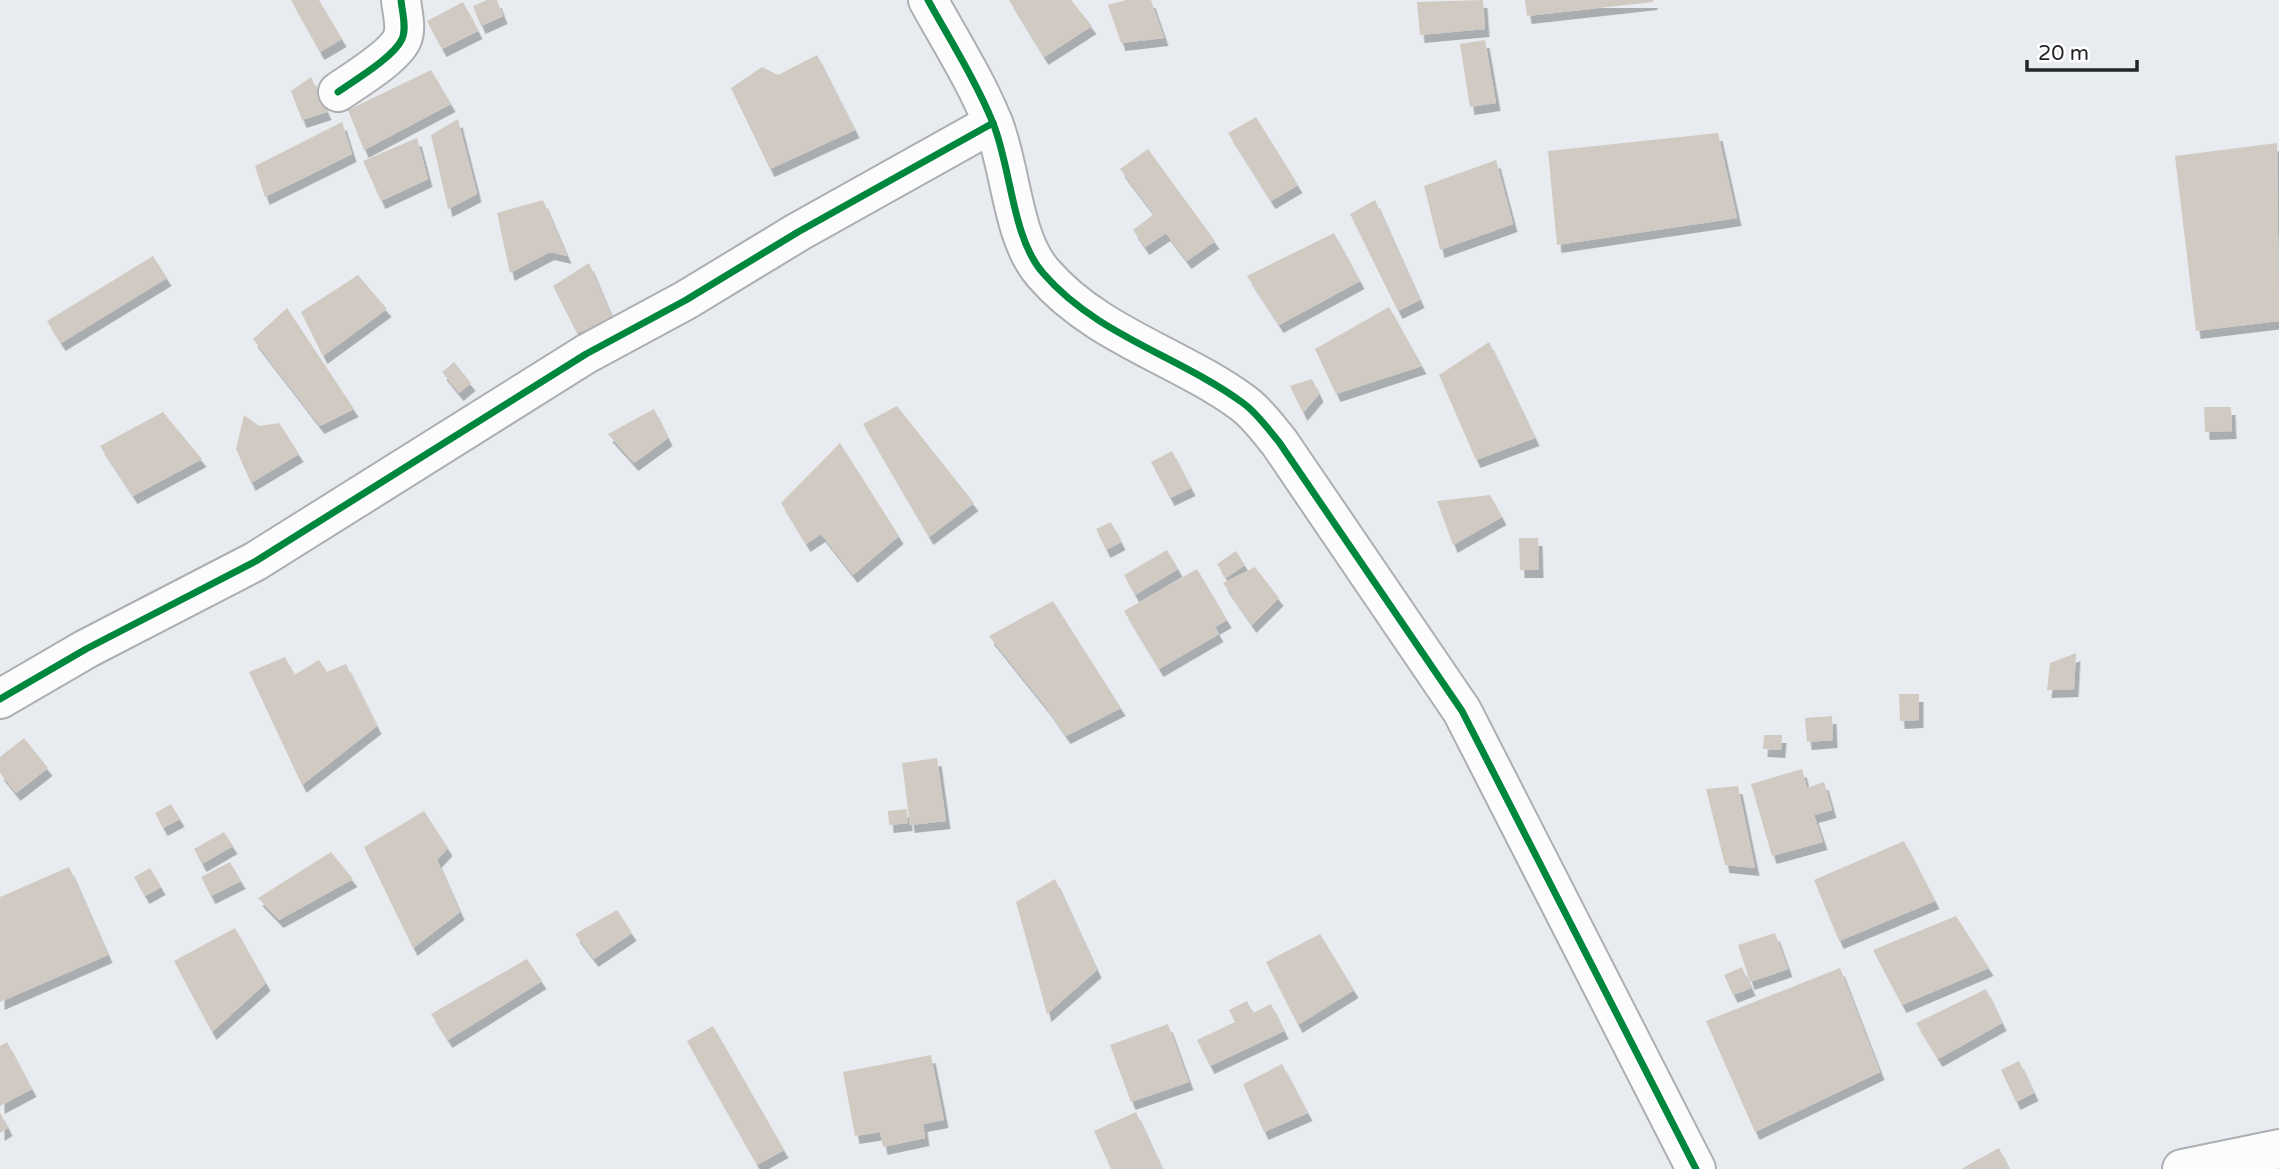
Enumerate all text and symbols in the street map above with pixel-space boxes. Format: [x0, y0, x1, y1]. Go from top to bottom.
scale bar [2027, 28, 2137, 72]
text: 20 m [2038, 41, 2089, 66]

